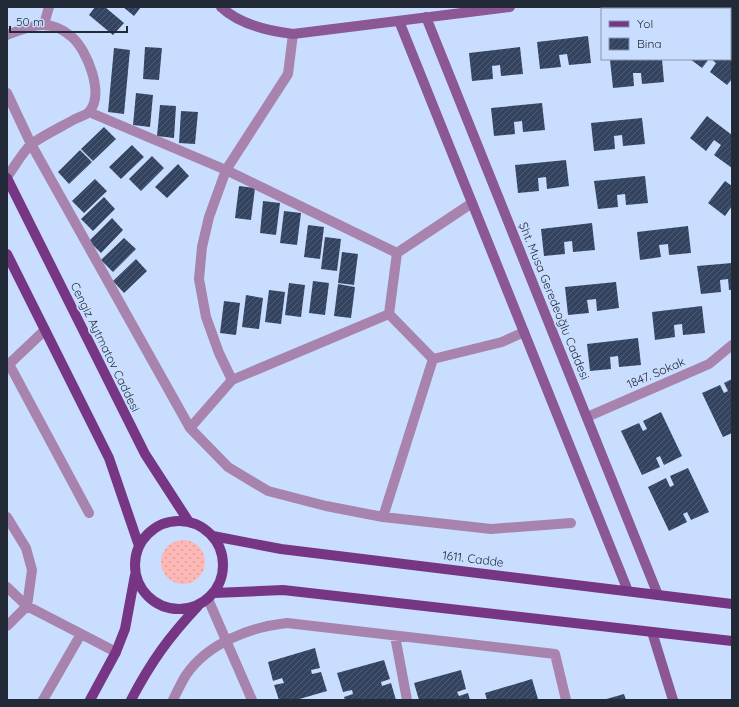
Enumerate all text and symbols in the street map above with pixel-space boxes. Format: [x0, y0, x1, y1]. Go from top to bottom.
scale bar [10, 8, 127, 34]
legend [601, 8, 731, 60]
text: 50 m [16, 14, 44, 29]
text: Yol [637, 16, 653, 31]
text: Bina [637, 36, 662, 51]
street label: Şht. Musa Geredeoğlu Caddesi [516, 220, 593, 382]
street label: Cengiz Aytmatov Caddesi [67, 279, 143, 414]
street label: 1847. Sokak [624, 354, 687, 392]
street label: 1611. Cadde [442, 547, 505, 570]

